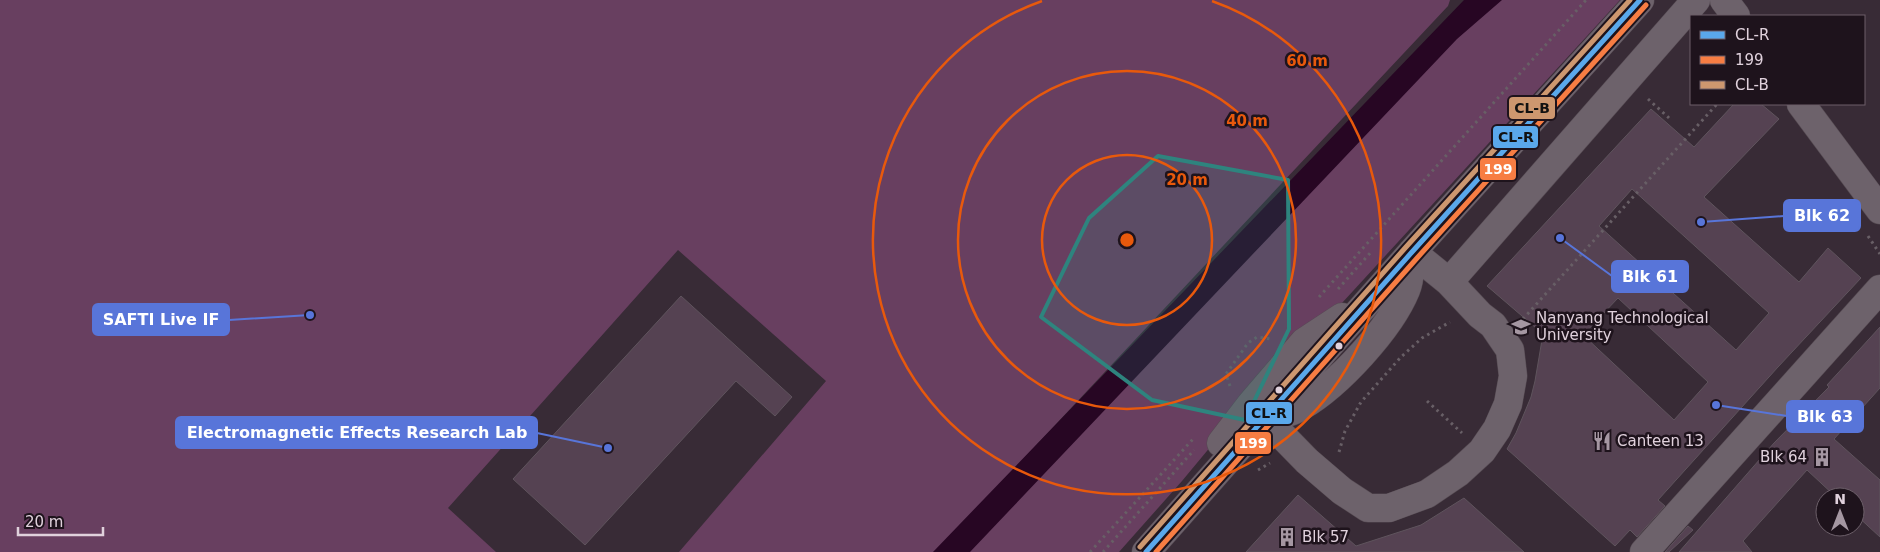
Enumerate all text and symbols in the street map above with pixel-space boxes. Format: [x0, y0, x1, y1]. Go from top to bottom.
legend [1690, 15, 1865, 105]
text: CL-R [1735, 26, 1769, 44]
text: 199 [1735, 51, 1764, 69]
text: 60 m [1286, 52, 1328, 70]
text: CL-B [1735, 76, 1769, 94]
line badge: CL-B [1508, 96, 1556, 120]
text: CL-B [1514, 100, 1550, 116]
text: 40 m [1226, 112, 1268, 130]
line badge: CL-R [1492, 125, 1539, 149]
text: CL-R [1498, 129, 1534, 145]
line badge: 199 [1479, 157, 1517, 181]
text: 199 [1483, 161, 1513, 177]
text: 20 m [1166, 171, 1208, 189]
callout: Blk 62 [1784, 200, 1860, 231]
text: Blk 62 [1794, 206, 1850, 225]
centre of rings [1118, 231, 1136, 249]
callout: Blk 61 [1612, 261, 1688, 292]
text: Blk 61 [1622, 267, 1678, 286]
callout: SAFTI Live IF [93, 304, 229, 335]
place label: Nanyang Technological University [1536, 309, 1709, 344]
text: SAFTI Live IF [103, 310, 219, 329]
school or university icon: Nanyang Technological University [1510, 316, 1532, 338]
unlabelled marker [1334, 341, 1344, 351]
unlabelled marker [1274, 385, 1284, 395]
line badge: CL-R [1245, 401, 1293, 425]
callout: Blk 63 [1787, 401, 1863, 432]
text: CL-R [1251, 405, 1287, 421]
text: Blk 63 [1797, 407, 1853, 426]
callout: Electromagnetic Effects Research Lab [176, 417, 537, 448]
text: Electromagnetic Effects Research Lab [187, 423, 527, 442]
restaurant icon: Canteen 13 [1591, 430, 1613, 452]
line badge: 199 [1234, 431, 1272, 455]
place label: Canteen 13 [1617, 432, 1704, 450]
text: 199 [1238, 435, 1268, 451]
building icon: Blk 64 [1811, 446, 1833, 468]
place label: Blk 64 [1760, 448, 1807, 466]
north arrow [1815, 487, 1865, 537]
text: N [1834, 491, 1846, 507]
scale bar [18, 504, 102, 536]
text: 20 m [25, 513, 63, 531]
building icon: Blk 57 [1276, 526, 1298, 548]
place label: Blk 57 [1302, 528, 1349, 546]

